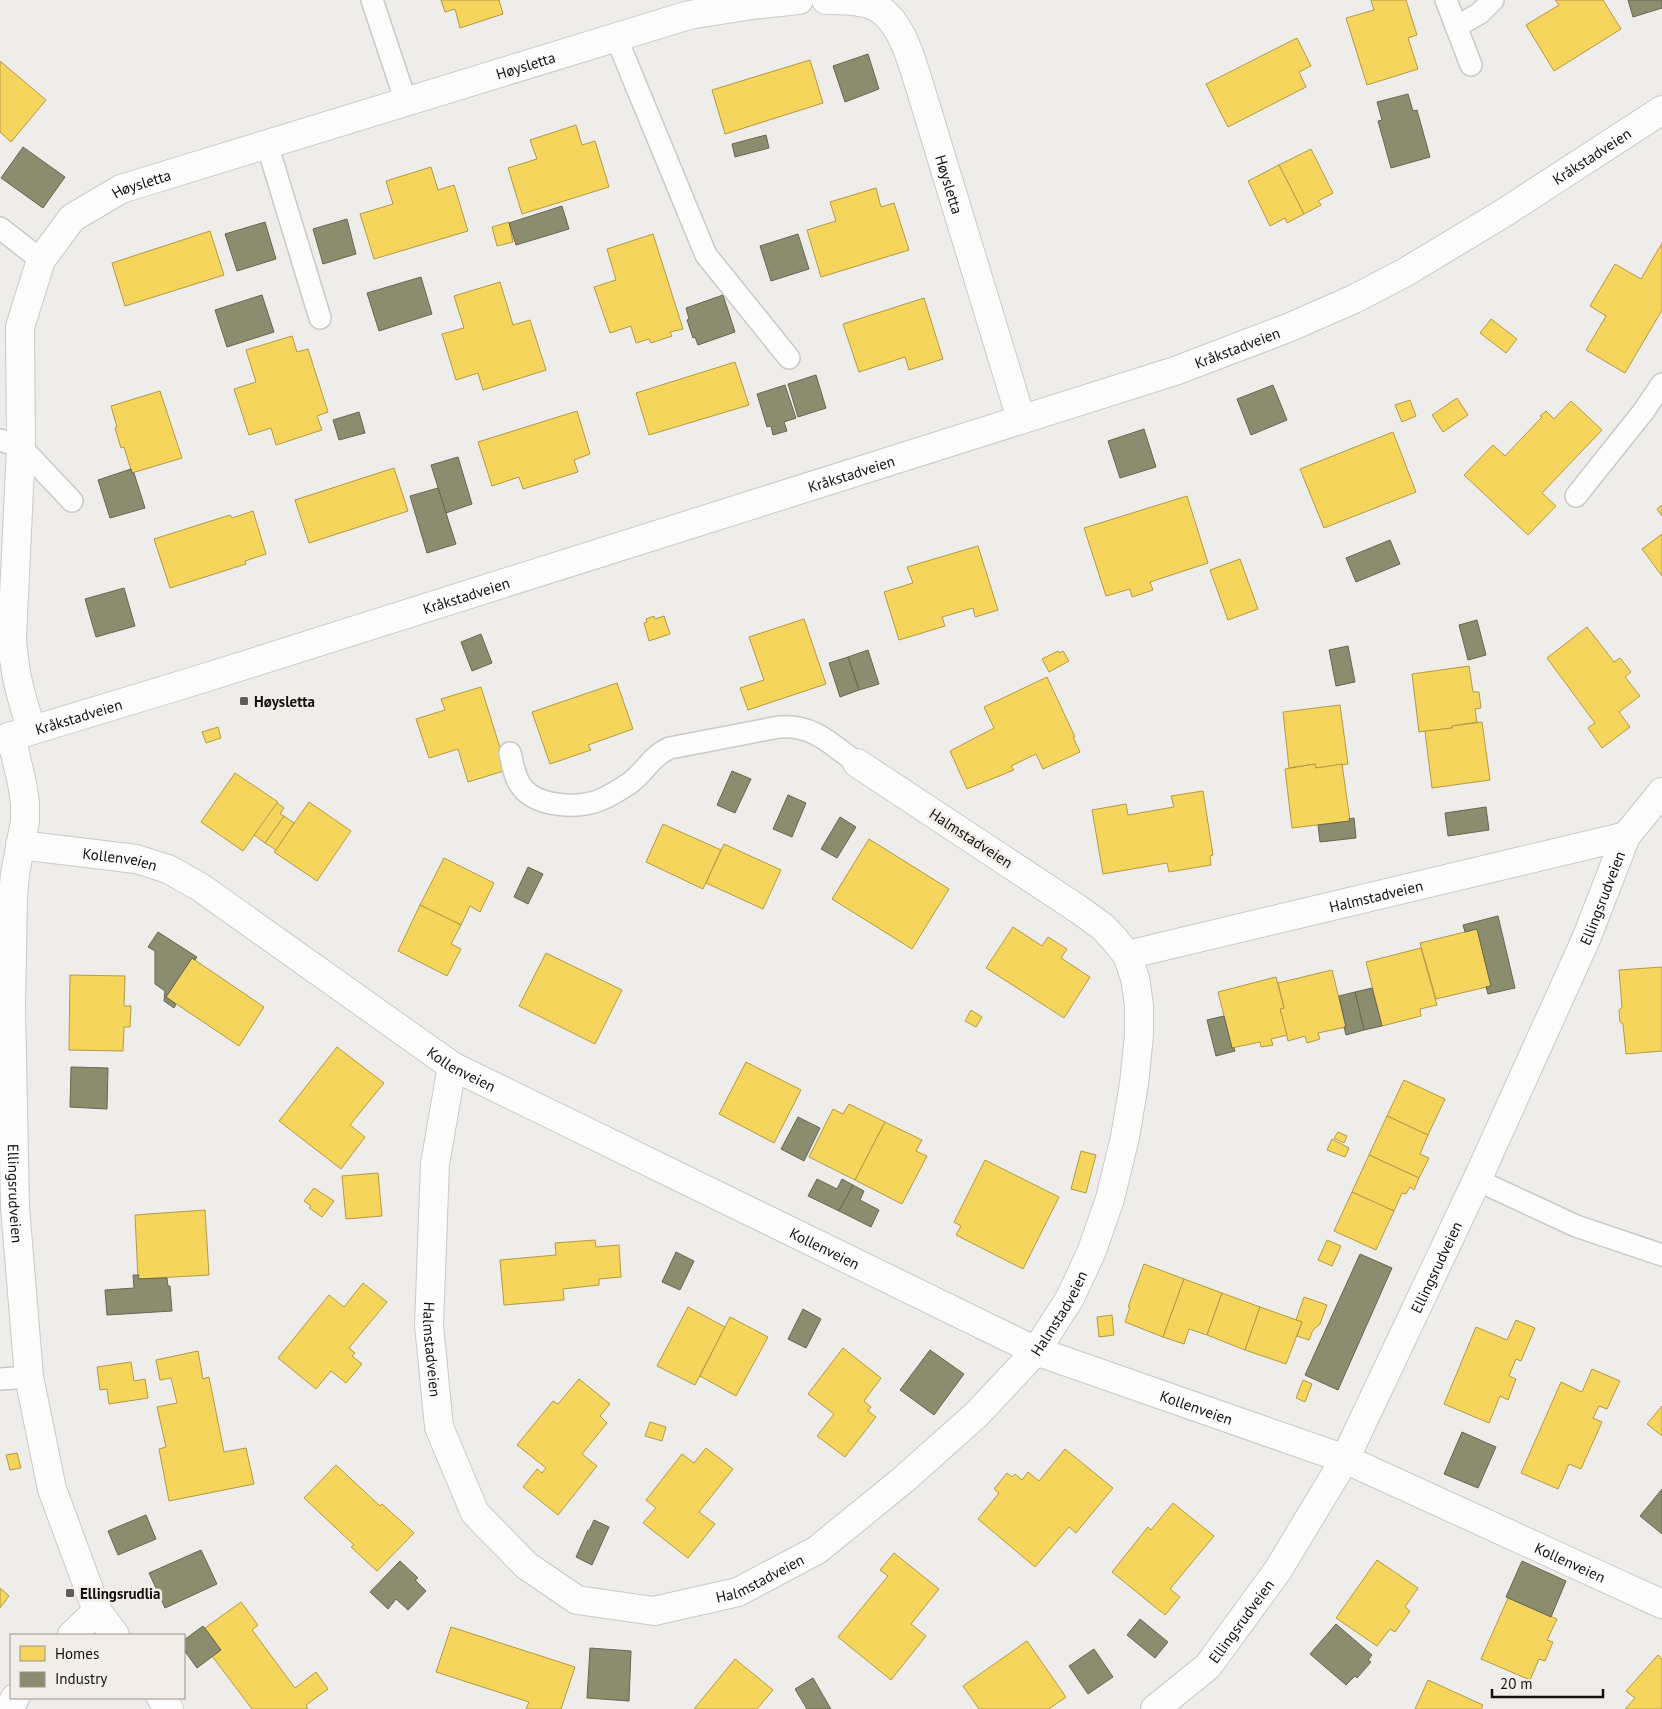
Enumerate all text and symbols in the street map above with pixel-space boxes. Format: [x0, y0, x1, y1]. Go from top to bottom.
street label: Høysletta [493, 47, 557, 83]
street label: Kråkstadveien [1549, 123, 1634, 188]
street label: Høysletta [932, 152, 967, 216]
street label: Høysletta [108, 165, 173, 202]
street label: Kråkstadveien [1192, 322, 1283, 372]
street label: Kråkstadveien [805, 451, 897, 496]
street label: Kråkstadveien [420, 573, 512, 618]
place label: Høysletta [254, 692, 315, 711]
street label: Kråkstadveien [33, 694, 124, 738]
marker: Høysletta [238, 695, 250, 707]
street label: Halmstadveien [926, 804, 1016, 872]
street label: Kollenveien [82, 843, 160, 875]
street label: Ellingsrudveien [1575, 848, 1629, 948]
street label: Halmstadveien [1327, 875, 1425, 916]
street label: Kollenveien [424, 1042, 499, 1095]
street label: Ellingsrudveien [4, 1144, 27, 1244]
street label: Ellingsrudveien [1406, 1218, 1466, 1316]
street label: Kollenveien [787, 1223, 863, 1273]
street label: Halmstadveien [1026, 1268, 1091, 1359]
street label: Halmstadveien [419, 1301, 446, 1398]
street label: Kollenveien [1158, 1386, 1235, 1429]
street label: Kollenveien [1532, 1538, 1609, 1586]
street label: Halmstadveien [714, 1549, 807, 1606]
street label: Ellingsrudveien [1204, 1575, 1278, 1667]
place label: Ellingsrudlia [80, 1584, 161, 1603]
marker: Ellingsrudlia [64, 1587, 76, 1599]
legend [10, 1634, 185, 1699]
text: Homes [55, 1644, 99, 1663]
scale bar [1492, 1666, 1603, 1698]
text: Industry [55, 1669, 107, 1688]
text: 20 m [1500, 1674, 1533, 1693]

